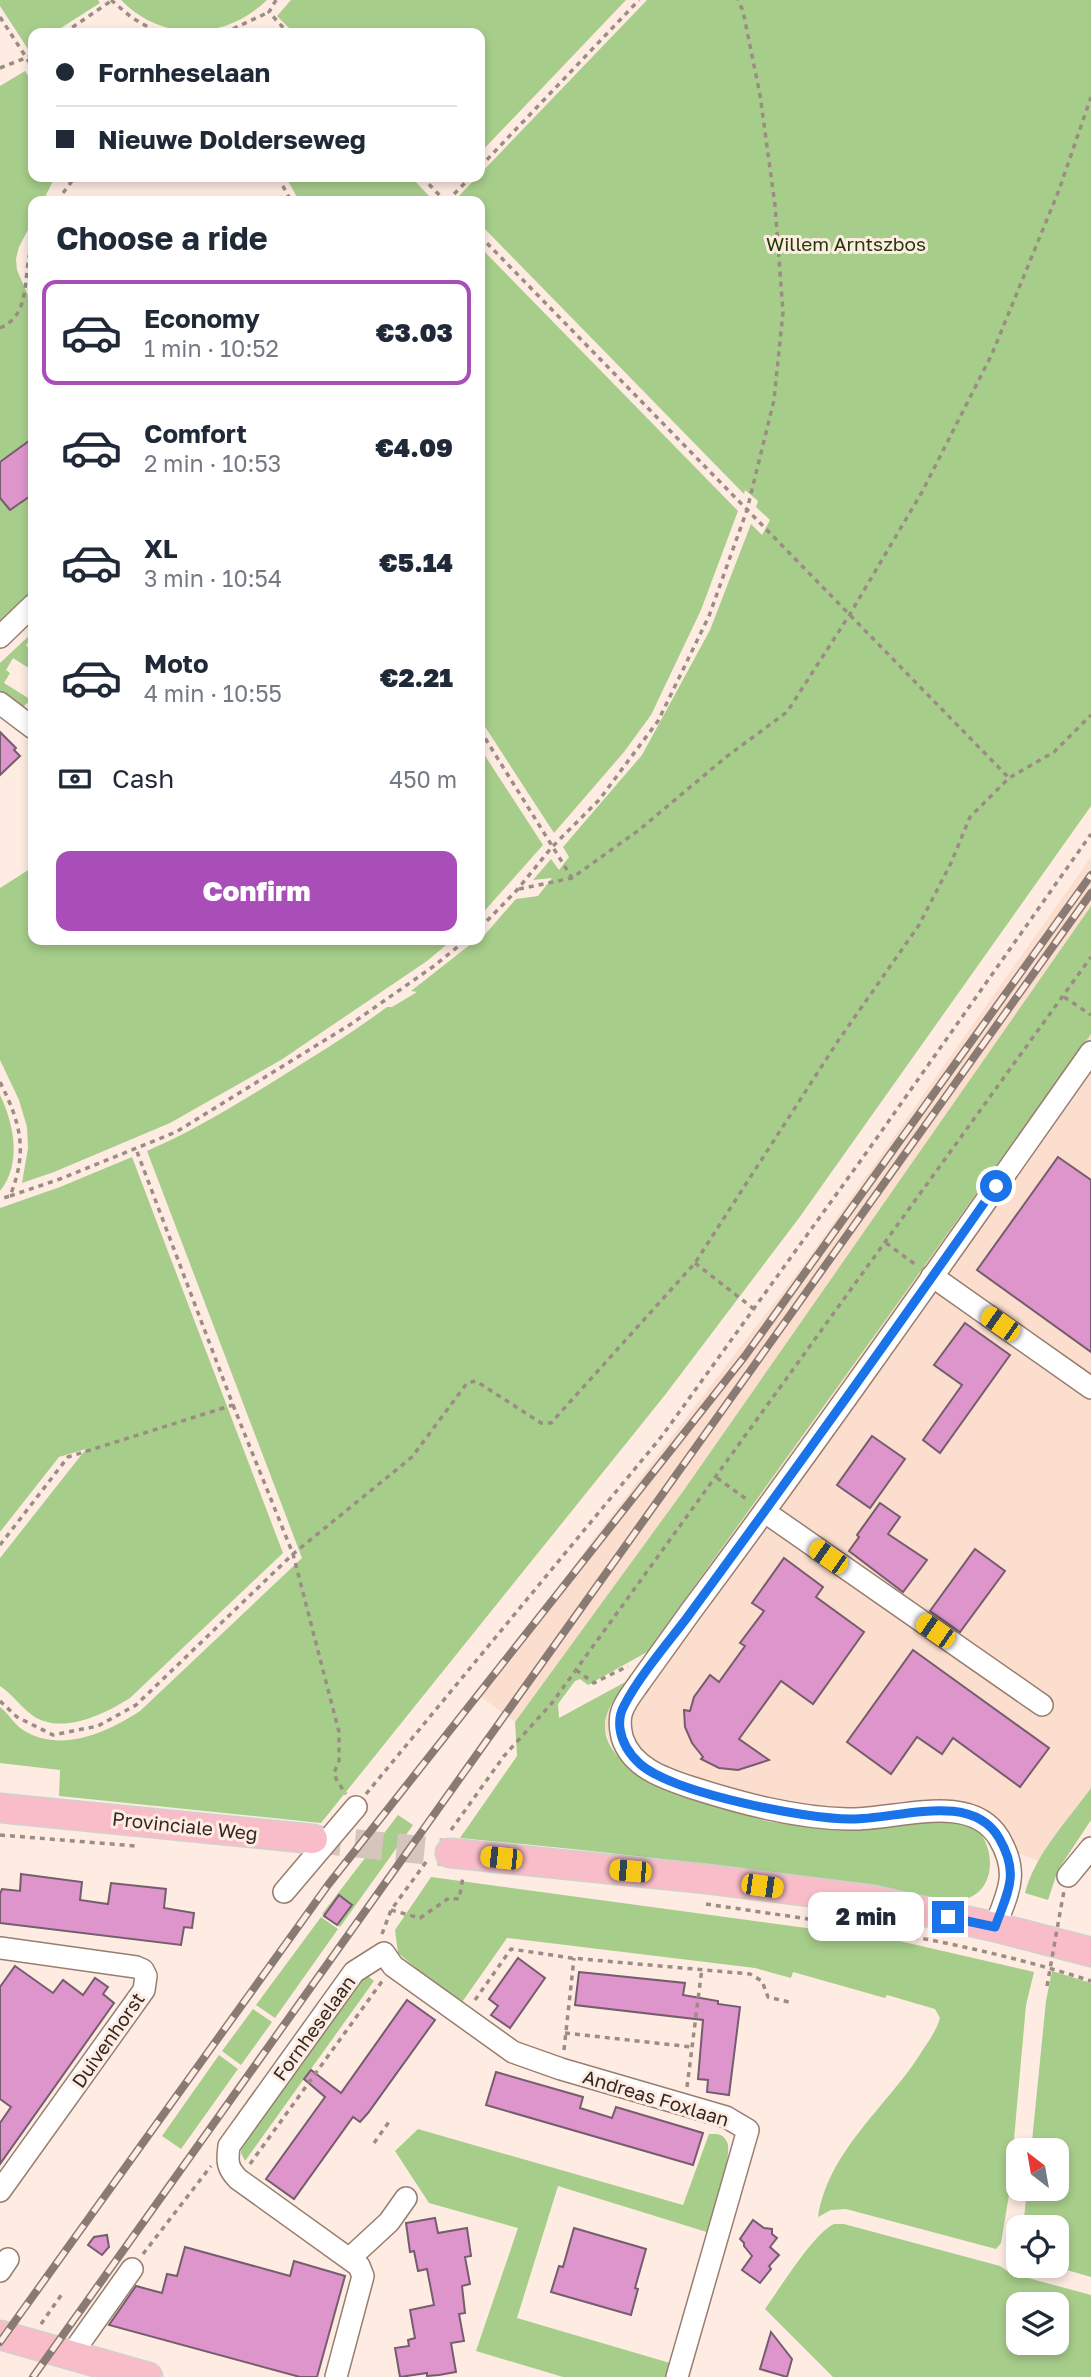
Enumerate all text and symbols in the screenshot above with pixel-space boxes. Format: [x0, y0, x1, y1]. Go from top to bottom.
text: Fornheselaan [98, 57, 270, 88]
text: Nieuwe Dolderseweg [98, 124, 366, 155]
text: Choose a ride [56, 219, 268, 257]
park label: Willem Arntszbos [766, 232, 926, 255]
icon: car [60, 301, 123, 364]
text: Economy [144, 303, 260, 334]
text: €3.03 [376, 317, 453, 348]
text: 1 min · 10:52 [144, 334, 279, 362]
icon: car [60, 416, 123, 479]
text: Comfort [144, 418, 247, 449]
text: €4.09 [375, 432, 453, 463]
text: 2 min · 10:53 [144, 449, 281, 477]
icon: car [60, 531, 123, 594]
text: XL [144, 533, 178, 564]
text: €5.14 [379, 547, 453, 578]
text: 3 min · 10:54 [144, 564, 282, 592]
icon: car [60, 646, 123, 709]
text: Moto [144, 648, 209, 679]
text: €2.21 [380, 662, 453, 693]
text: 4 min · 10:55 [144, 679, 282, 707]
icon: cash [56, 760, 94, 798]
text: Cash [112, 763, 174, 794]
text: 450 m [389, 765, 457, 793]
button: Confirm [56, 851, 457, 931]
route start [980, 1170, 1012, 1202]
car [977, 1303, 1024, 1345]
car [805, 1536, 852, 1578]
car [912, 1610, 959, 1652]
street label: Provinciale Weg [111, 1806, 259, 1845]
car [480, 1845, 523, 1871]
car [609, 1859, 652, 1883]
car [740, 1873, 785, 1899]
callout: 2 min [808, 1892, 923, 1941]
route end [932, 1901, 964, 1933]
text: 2 min [836, 1902, 896, 1930]
street label: Fornheselaan [268, 1971, 360, 2085]
street label: Duivenhorst [66, 1988, 149, 2092]
street label: Andreas Foxlaan [580, 2064, 732, 2131]
north arrow [1006, 2138, 1069, 2202]
map controls [1006, 2138, 1069, 2355]
button: locate [1006, 2215, 1069, 2278]
button: layers [1006, 2292, 1069, 2355]

